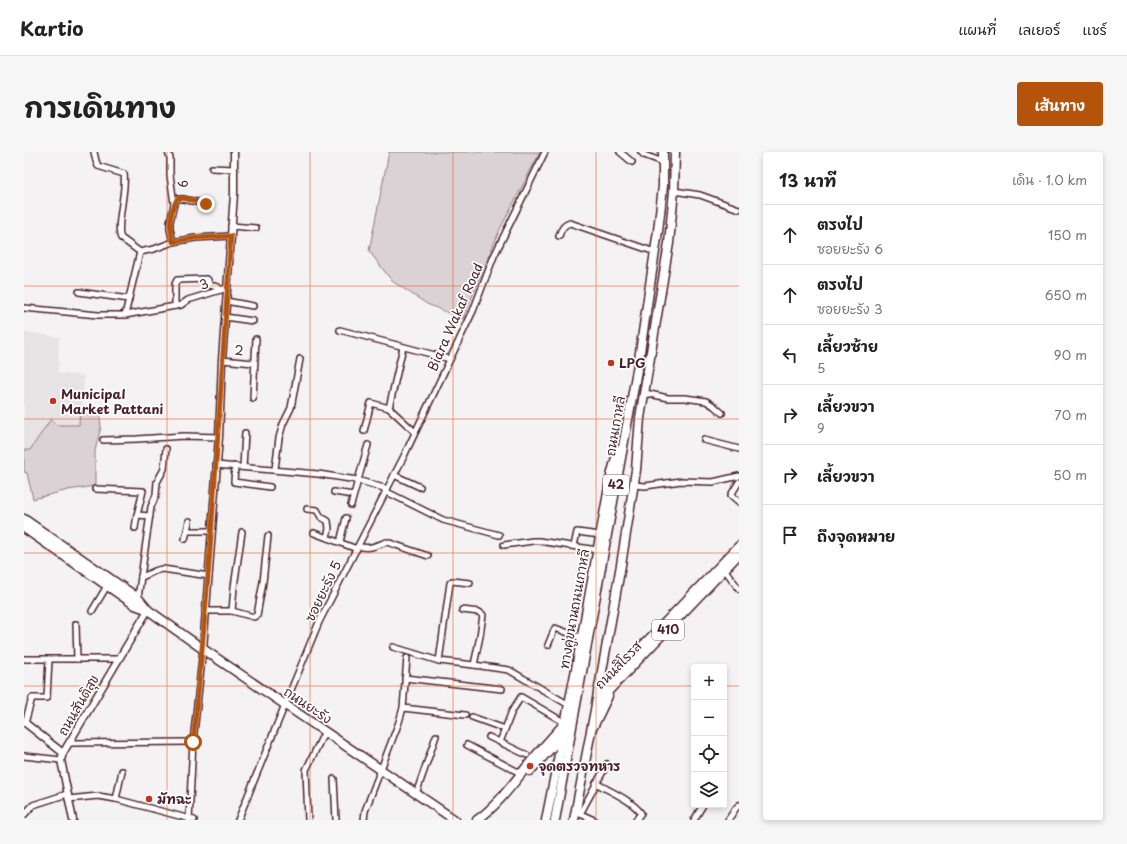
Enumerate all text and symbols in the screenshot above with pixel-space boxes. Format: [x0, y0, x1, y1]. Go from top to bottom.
text: Kartio [20, 14, 83, 42]
text: แผนที่ [958, 19, 996, 40]
text: เลเยอร์ [1018, 19, 1060, 40]
text: แชร์ [1082, 19, 1107, 40]
button: เส้นทาง [1017, 82, 1103, 126]
text: การเดินทาง [24, 85, 176, 128]
text: 13 นาที [779, 167, 836, 193]
text: เดิน · 1.0 km [1012, 170, 1087, 189]
street label: 9 [174, 179, 193, 189]
route end [197, 195, 215, 213]
text: ตรงไป [817, 212, 863, 235]
icon: ahead [779, 224, 801, 246]
text: 150 m [1048, 225, 1087, 244]
text: ซอยยะรัง 6 [817, 239, 883, 258]
street label: Biara Wakaf Road [422, 260, 487, 374]
text: ตรงไป [817, 272, 863, 295]
street label: 3 [197, 273, 211, 294]
icon: ahead [779, 284, 801, 306]
text: 650 m [1045, 285, 1087, 304]
text: ซอยยะรัง 3 [817, 299, 883, 318]
text: เลี้ยวซ้าย [817, 334, 878, 357]
street label: 2 [233, 340, 245, 359]
icon: left [779, 344, 801, 366]
text: 90 m [1054, 345, 1087, 364]
place label: LPG [619, 353, 646, 372]
marker: LPG [606, 358, 616, 368]
text: 5 [817, 358, 825, 377]
place label: Municipal Market Pattani [61, 384, 164, 418]
street label: ถนนเกาหลี [600, 394, 629, 457]
text: เลี้ยวขวา [817, 394, 875, 417]
marker: Municipal Market Pattani [48, 396, 58, 406]
icon: right [779, 404, 801, 426]
text: 70 m [1054, 405, 1087, 424]
text: 9 [817, 418, 825, 437]
icon: right [779, 464, 801, 486]
text: เลี้ยวขวา [817, 464, 875, 487]
text: 50 m [1053, 465, 1087, 484]
road number: 42 [603, 475, 629, 495]
icon: arrive [779, 524, 801, 546]
text: ถึงจุดหมาย [817, 524, 895, 547]
street label: ทางคู่ขนานถนนเกาหลี [554, 547, 594, 671]
street label: ซอยยะรัง 5 [300, 557, 345, 624]
road number: 410 [652, 620, 684, 640]
street label: ถนนสิโรรส [590, 636, 646, 693]
map controls [691, 664, 727, 808]
button: + [691, 664, 727, 700]
street label: ถนนสันติสุข [53, 671, 103, 739]
street label: ถนนยะรัง [280, 681, 336, 728]
button: − [691, 700, 727, 736]
route start [184, 733, 202, 751]
button: locate [691, 736, 727, 772]
place label: จุดตรวจทหาร [538, 756, 620, 776]
marker: จุดตรวจทหาร [525, 761, 535, 771]
button: layers [691, 772, 727, 808]
place label: มัทฉะ [157, 789, 192, 808]
marker: มัทฉะ [144, 794, 154, 804]

